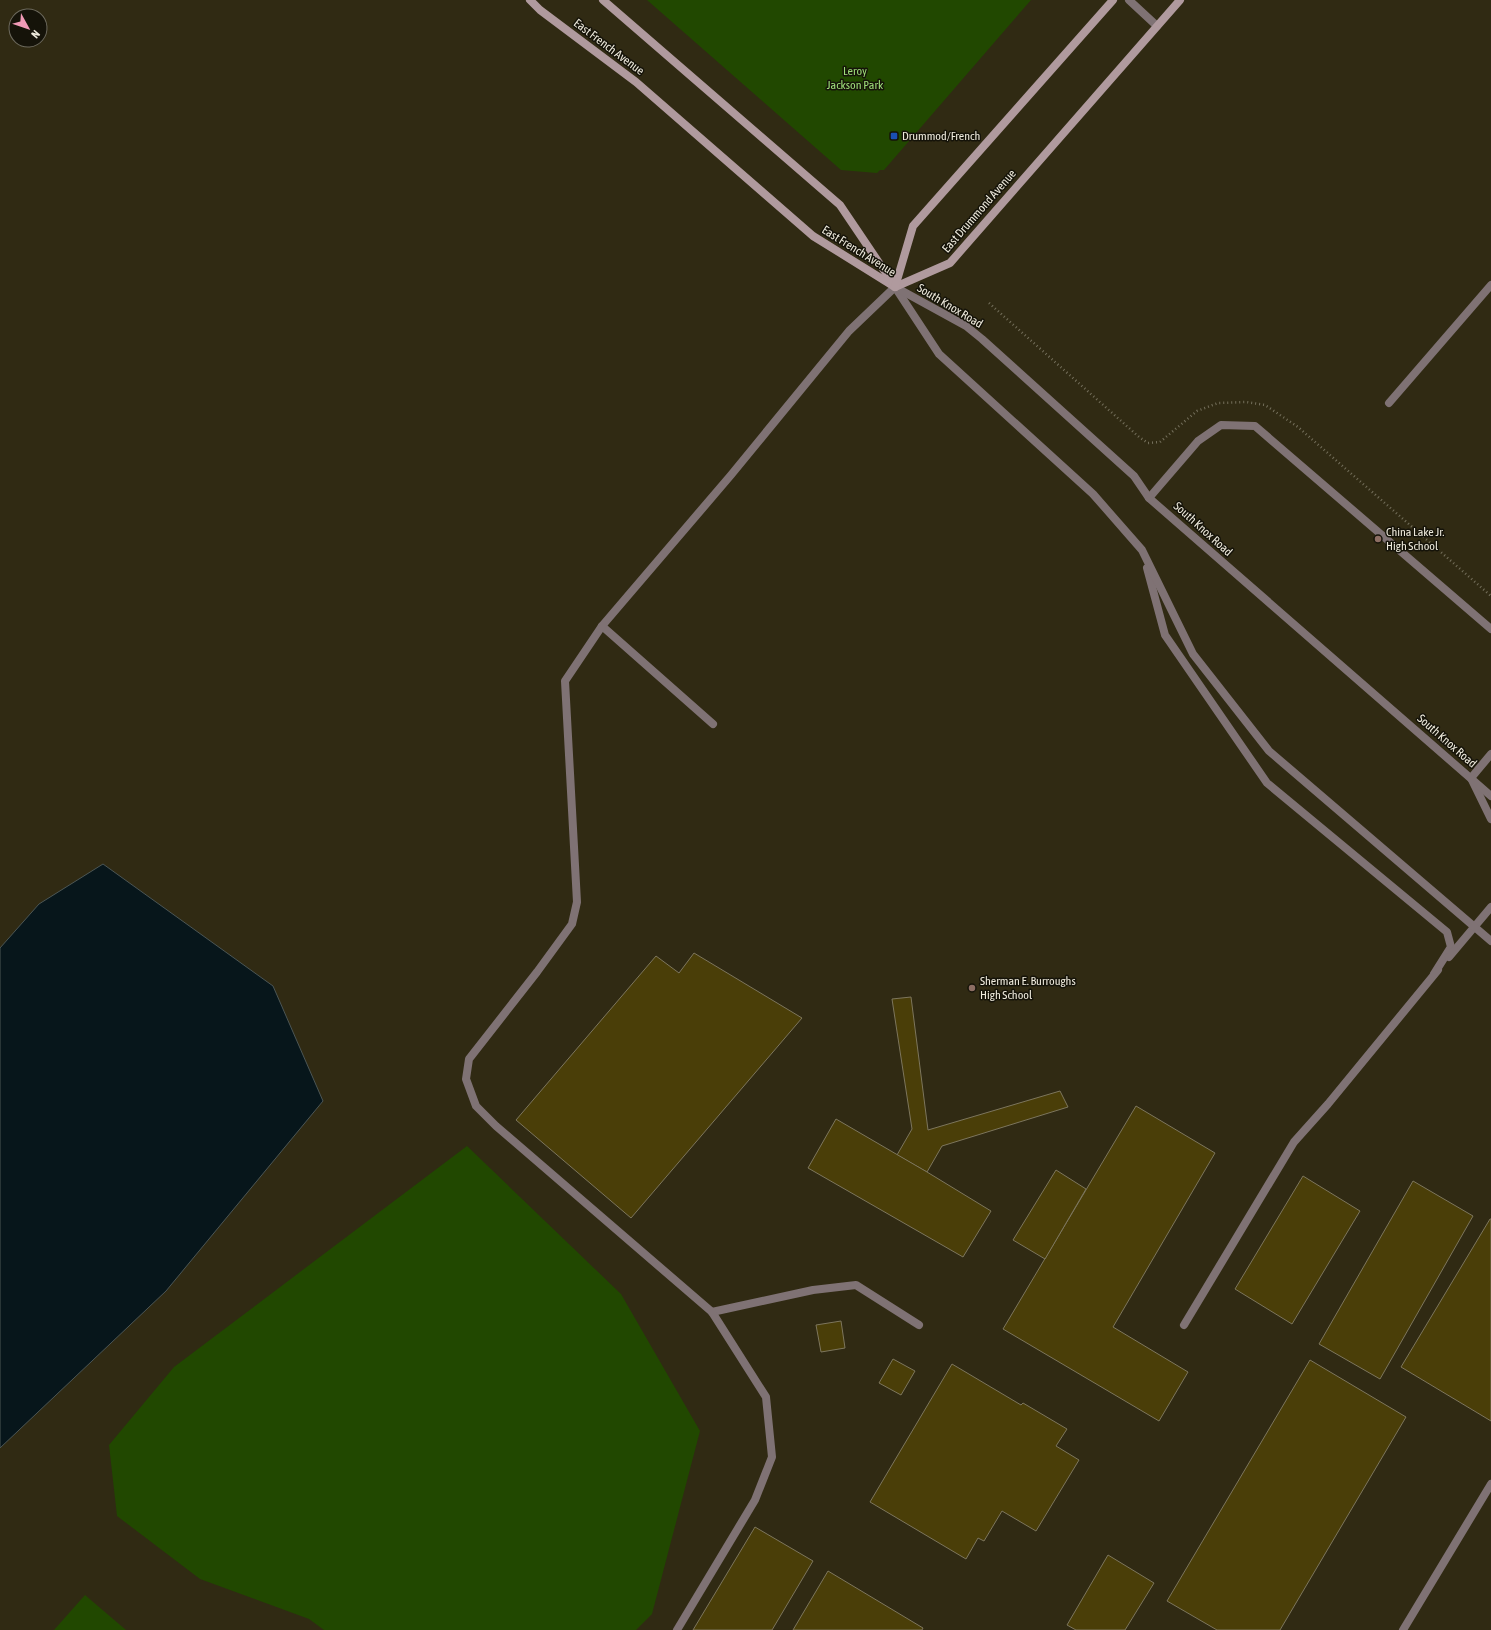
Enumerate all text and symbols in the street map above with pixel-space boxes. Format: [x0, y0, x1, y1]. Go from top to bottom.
north arrow [8, 8, 48, 48]
street label: East French Avenue [571, 16, 647, 78]
text: N [29, 28, 42, 41]
park label: Leroy Jackson Park [827, 64, 884, 92]
place label: Drummod/French [902, 129, 980, 143]
marker: Drummod/French [889, 131, 899, 141]
street label: East Drummond Avenue [939, 167, 1019, 255]
street label: East French Avenue [819, 223, 899, 279]
street label: South Knox Road [915, 281, 985, 331]
street label: South Knox Road [1171, 499, 1235, 559]
place label: China Lake Jr. High School [1386, 525, 1444, 553]
marker: China Lake Jr. High School [1373, 534, 1383, 544]
street label: South Knox Road [1414, 711, 1480, 771]
place label: Sherman E. Burroughs High School [980, 974, 1076, 1002]
marker: Sherman E. Burroughs High School [967, 983, 977, 993]

